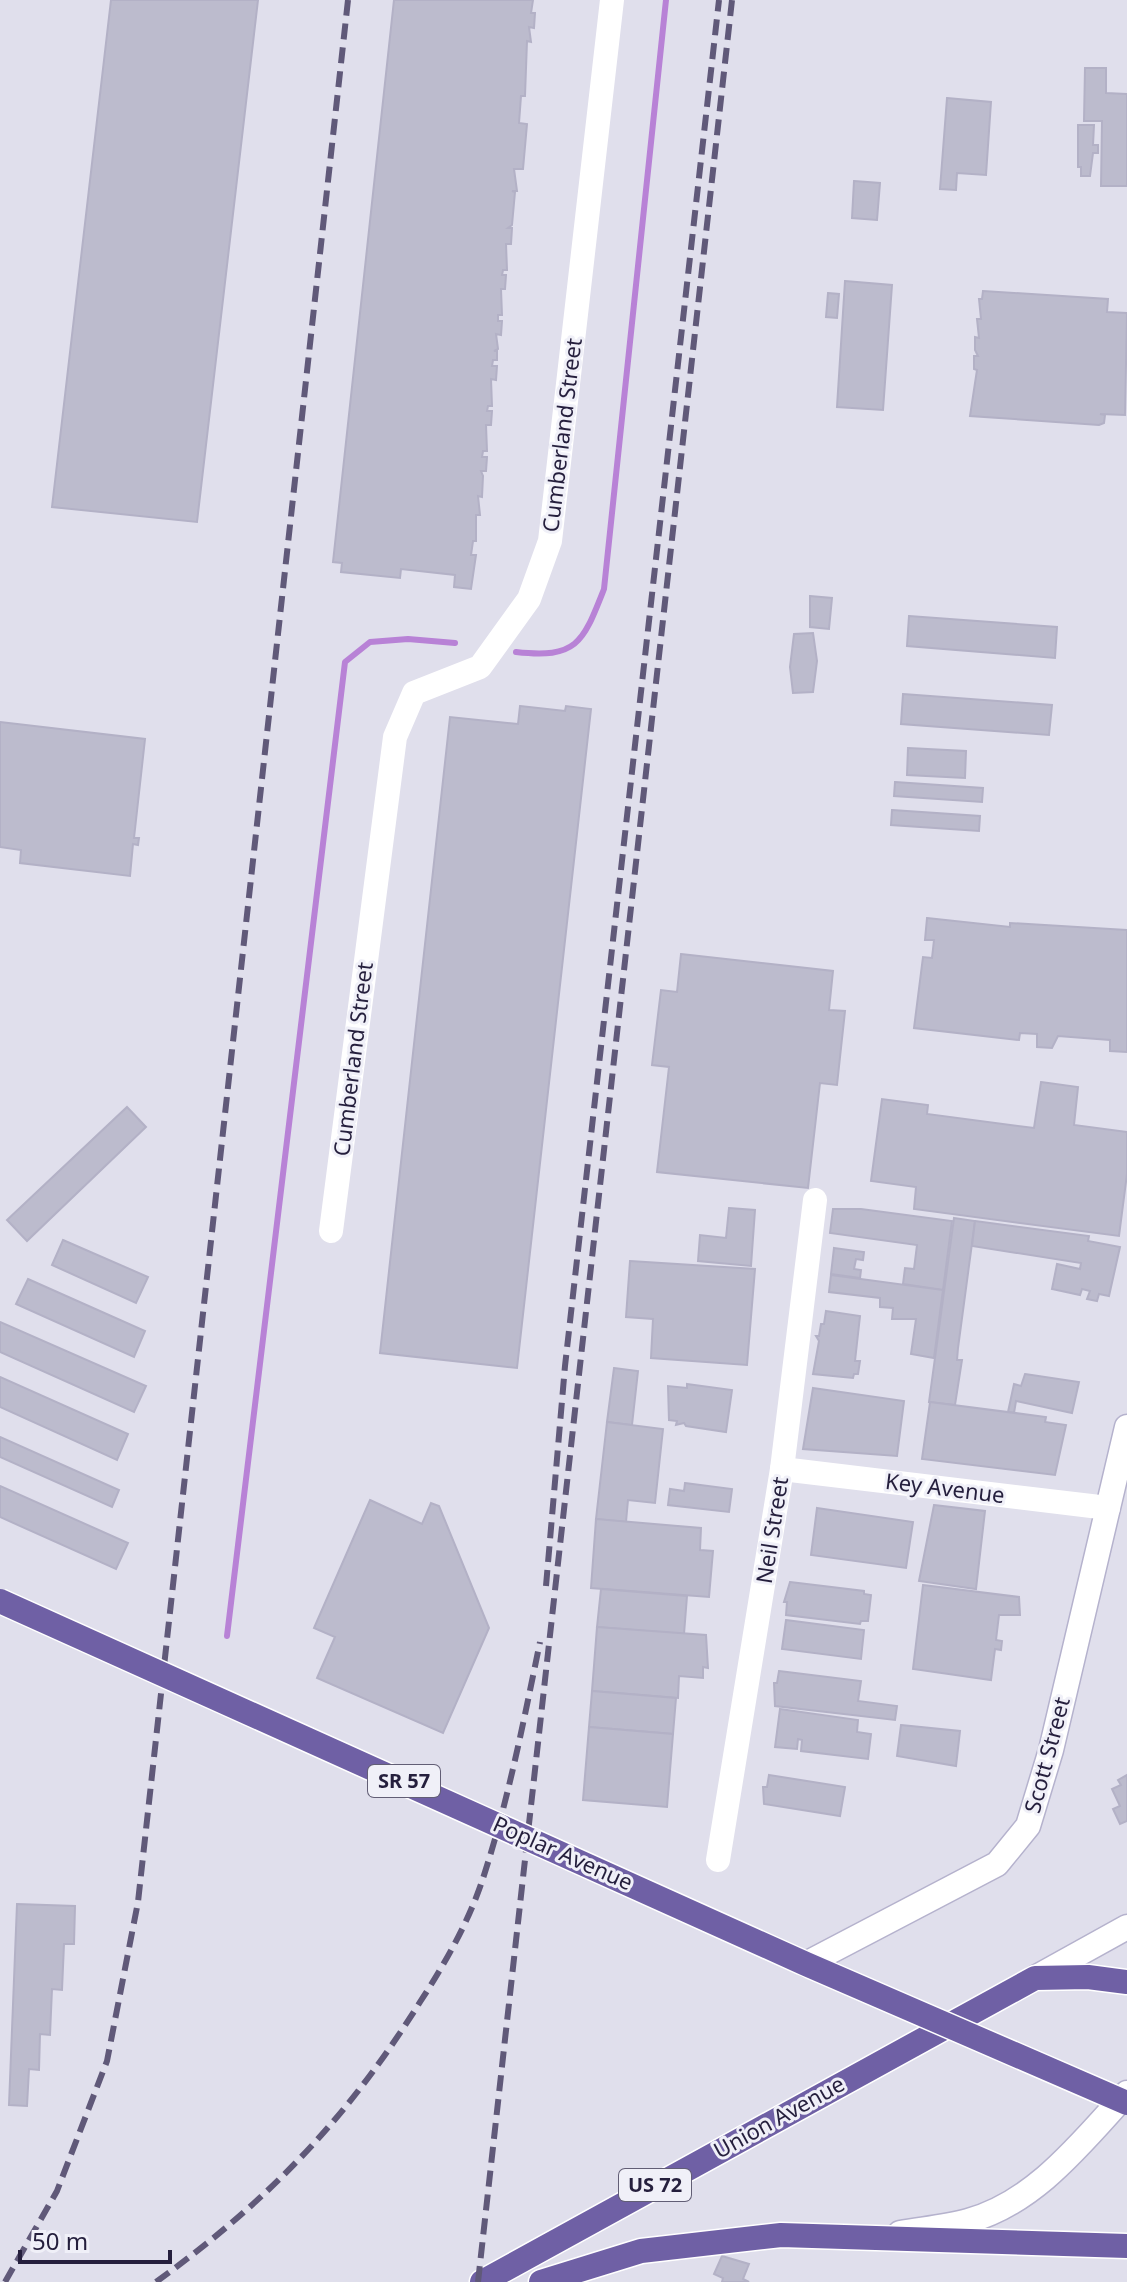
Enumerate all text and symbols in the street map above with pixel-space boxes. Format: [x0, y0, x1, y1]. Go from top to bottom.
street label: Cumberland Street [534, 336, 588, 534]
street label: Cumberland Street [325, 960, 379, 1158]
street label: Key Avenue [884, 1465, 1006, 1509]
street label: Neil Street [748, 1474, 794, 1585]
street label: Scott Street [1016, 1693, 1076, 1816]
road number: SR 57 [368, 1765, 440, 1797]
street label: Poplar Avenue [489, 1808, 638, 1896]
street label: Union Avenue [708, 2068, 849, 2164]
road number: US 72 [619, 2169, 691, 2201]
scale bar [20, 2214, 170, 2264]
text: 50 m [32, 2224, 88, 2257]

